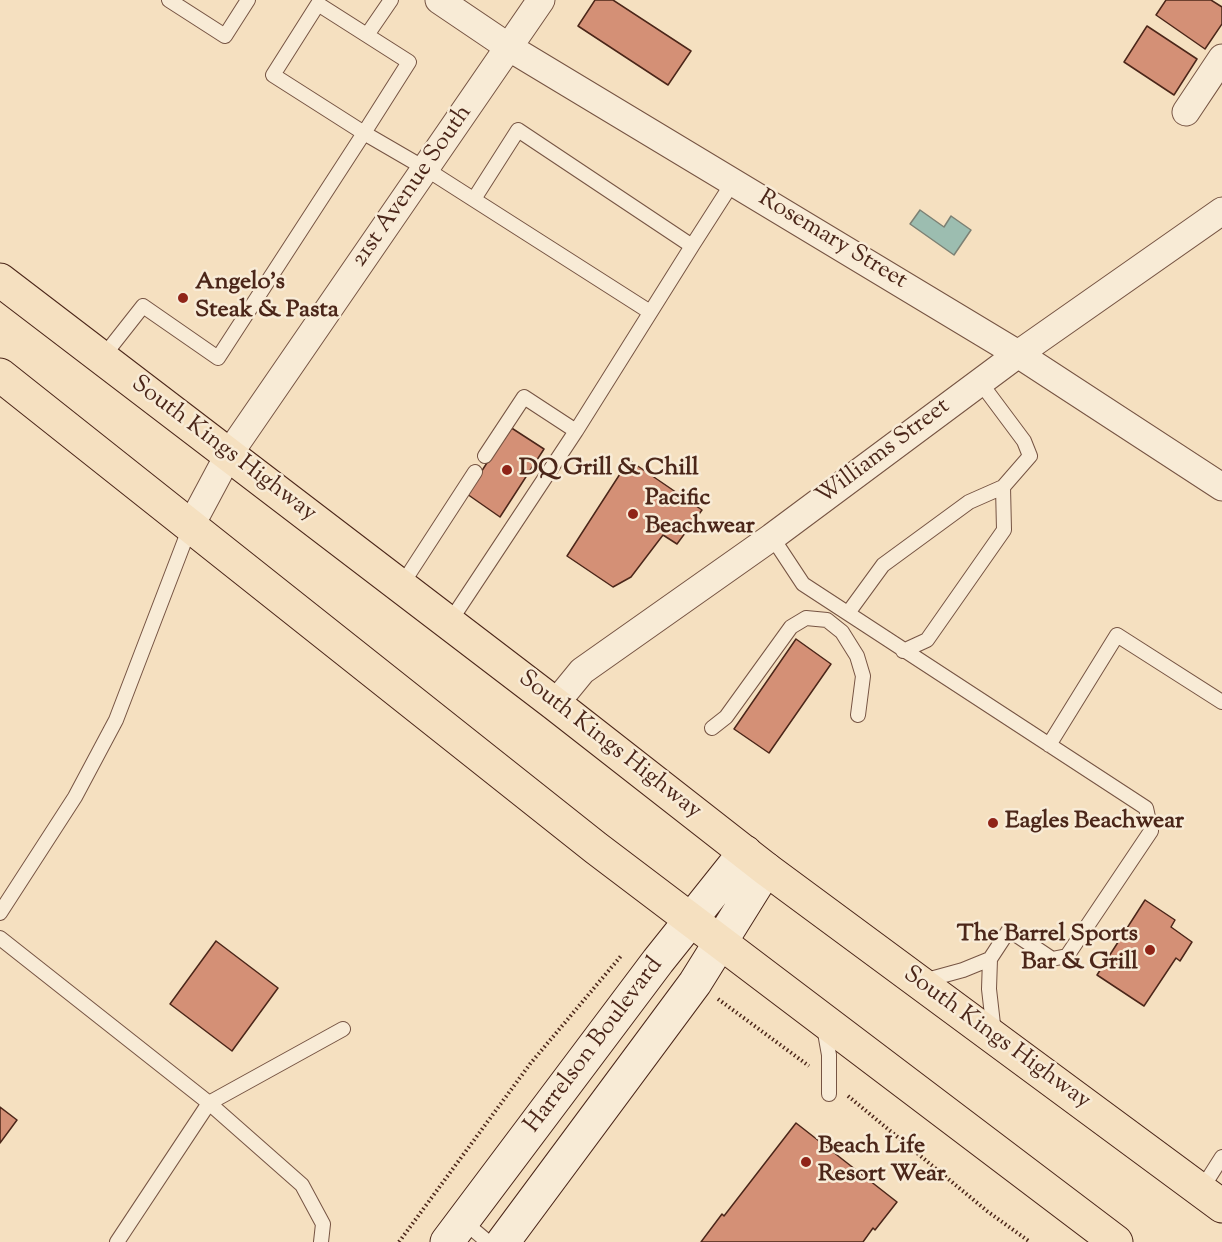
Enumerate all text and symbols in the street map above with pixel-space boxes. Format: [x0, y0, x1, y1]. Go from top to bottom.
street label: 21st Avenue South [346, 101, 480, 273]
street label: Rosemary Street [752, 185, 912, 297]
place label: Angelo's Steak & Pasta [195, 270, 339, 326]
marker: Angelo's Steak & Pasta [176, 291, 190, 305]
street label: South Kings Highway [125, 371, 321, 529]
street label: Williams Street [812, 393, 956, 513]
place label: DQ Grill & Chill [519, 456, 699, 484]
marker: DQ Grill & Chill [500, 463, 514, 477]
place label: Pacific Beachwear [645, 486, 755, 542]
marker: Pacific Beachwear [626, 507, 640, 521]
street label: South Kings Highway [512, 665, 706, 827]
place label: Eagles Beachwear [1005, 809, 1184, 837]
marker: Eagles Beachwear [986, 816, 1000, 830]
place label: The Barrel Sports Bar & Grill [957, 922, 1138, 978]
marker: The Barrel Sports Bar & Grill [1143, 943, 1157, 957]
street label: Harrelson Boulevard [520, 952, 670, 1140]
street label: South Kings Highway [897, 961, 1095, 1117]
place label: Beach Life Resort Wear [818, 1134, 946, 1190]
marker: Beach Life Resort Wear [799, 1155, 813, 1169]

